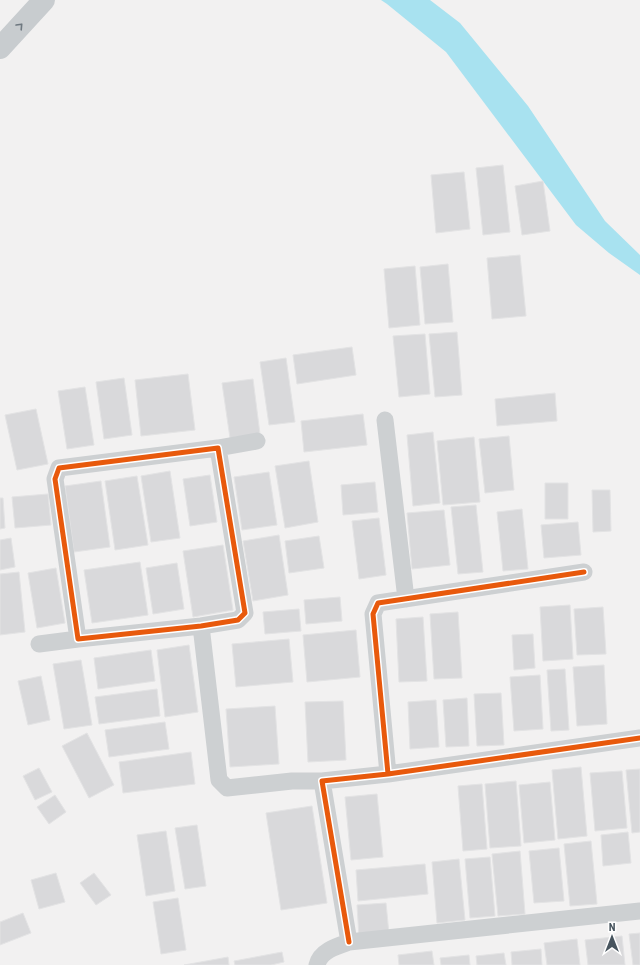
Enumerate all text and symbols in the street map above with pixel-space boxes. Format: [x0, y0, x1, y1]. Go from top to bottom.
one-way arrow [15, 23, 23, 31]
north arrow [592, 917, 632, 957]
text: N [609, 921, 616, 934]

